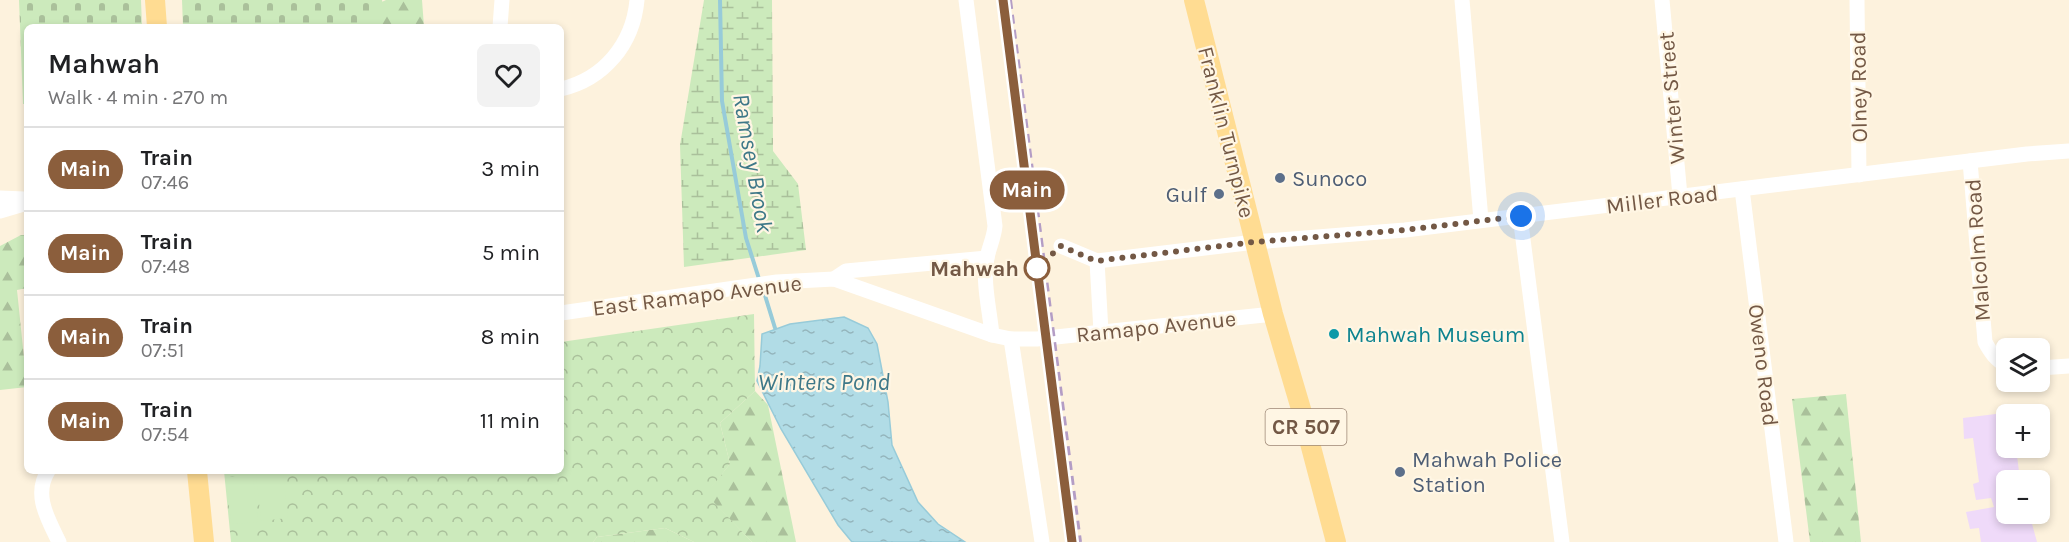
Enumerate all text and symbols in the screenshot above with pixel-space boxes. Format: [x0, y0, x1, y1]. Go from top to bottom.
street label: Winter Street [1653, 31, 1691, 165]
street label: Olney Road [1845, 31, 1873, 143]
button: heart [477, 44, 540, 107]
street label: Franklin Turnpike [1192, 44, 1260, 221]
text: Mahwah [48, 47, 160, 80]
text: Walk · 4 min · 270 m [48, 86, 228, 109]
water label: Ramsey Brook [727, 91, 779, 236]
text: Train [141, 145, 193, 171]
text: 3 min [481, 156, 540, 182]
text: Main [60, 157, 111, 181]
place label: Sunoco [1292, 166, 1367, 192]
line badge: Main [985, 170, 1069, 210]
text: 07:46 [141, 171, 189, 194]
marker: Sunoco [1273, 171, 1287, 185]
text: Main [1002, 178, 1052, 202]
street label: Malcolm Road [1960, 178, 1996, 322]
street label: Miller Road [1605, 180, 1720, 220]
place label: Gulf [1166, 182, 1207, 208]
marker: Gulf [1212, 187, 1226, 201]
your location [1506, 201, 1536, 231]
text: Train [141, 229, 193, 255]
text: 5 min [482, 240, 540, 266]
text: Main [60, 241, 111, 265]
text: 07:48 [141, 255, 190, 278]
marker: Mahwah [1024, 255, 1050, 281]
place label: Mahwah [930, 256, 1019, 282]
street label: East Ramapo Avenue [591, 270, 803, 322]
street label: Oweno Road [1743, 303, 1783, 428]
street label: Ramapo Avenue [1075, 306, 1237, 348]
text: Train [141, 313, 193, 339]
place label: Mahwah Museum [1346, 322, 1525, 348]
text: 8 min [481, 324, 540, 350]
text: Main [60, 325, 111, 349]
marker: Mahwah Museum [1327, 327, 1341, 341]
map controls [1996, 338, 2050, 524]
button: layers [1996, 338, 2050, 392]
text: 07:51 [141, 339, 184, 362]
water label: Winters Pond [758, 368, 890, 396]
text: Train [141, 397, 193, 423]
button: + [1996, 404, 2050, 458]
text: 11 min [480, 408, 540, 434]
text: Main [60, 409, 111, 433]
road number: CR 507 [1266, 409, 1346, 445]
text: 07:54 [141, 423, 189, 446]
place label: Mahwah Police Station [1412, 447, 1562, 498]
marker: Mahwah Police Station [1393, 465, 1407, 479]
button: − [1996, 470, 2050, 524]

